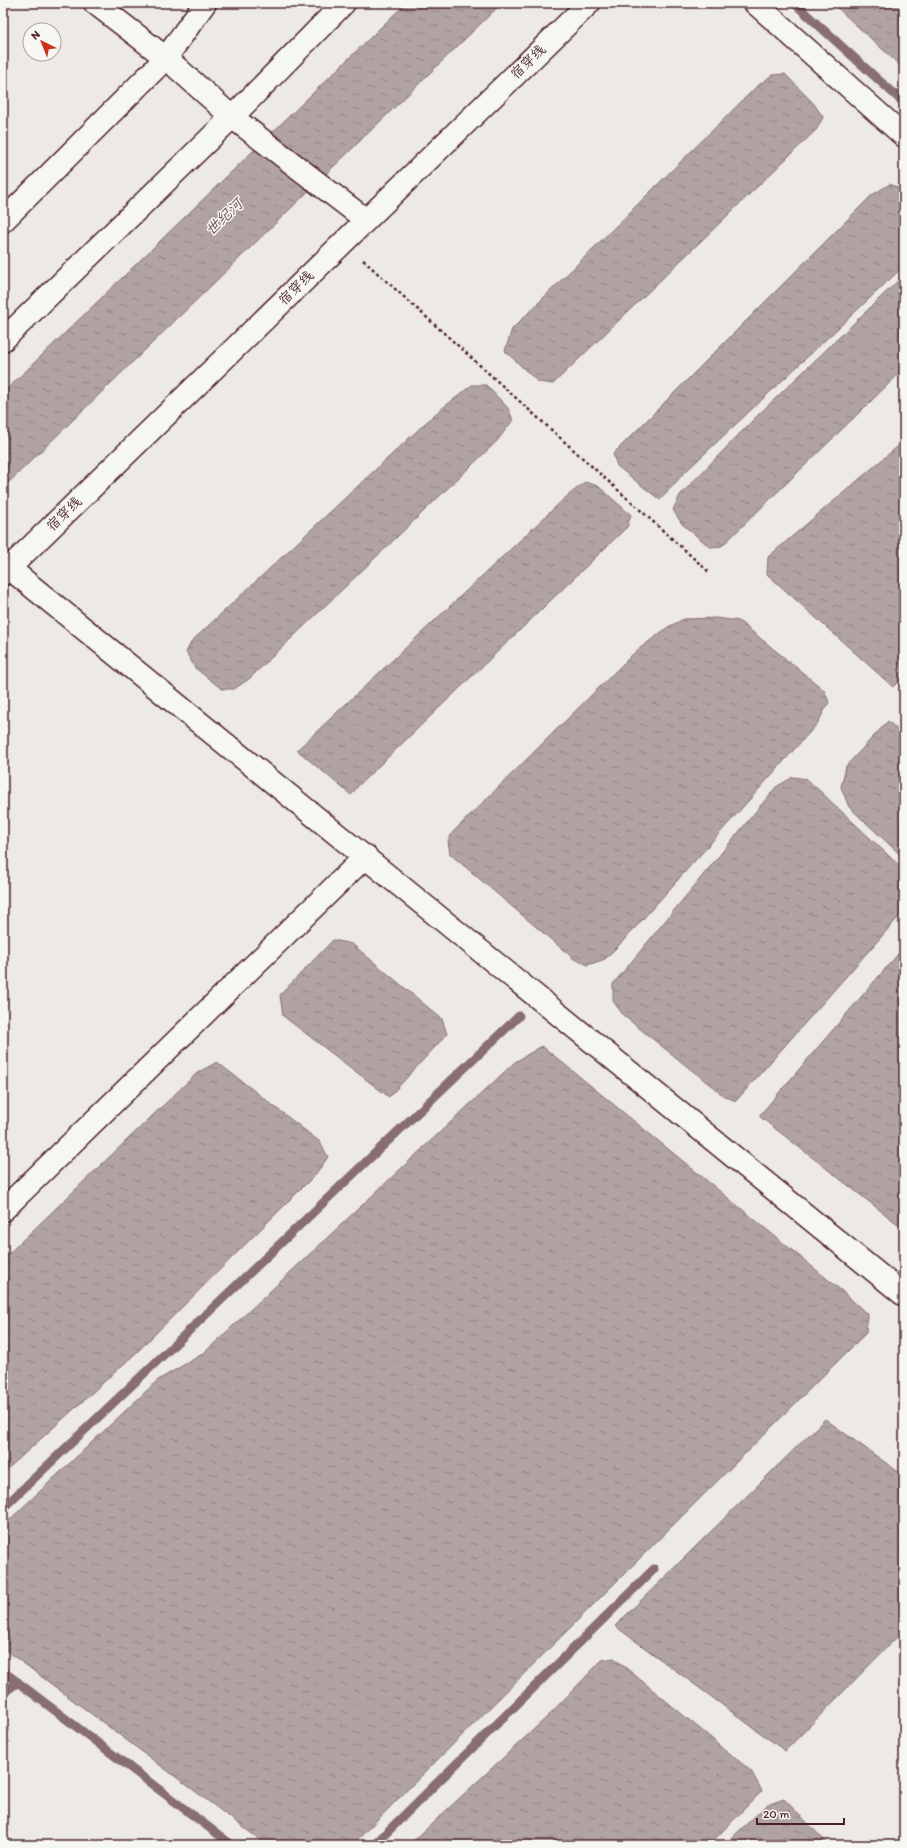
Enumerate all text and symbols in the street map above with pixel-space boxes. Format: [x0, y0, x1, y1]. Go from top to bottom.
north arrow [22, 22, 62, 62]
text: N [28, 28, 43, 42]
street label: 宿穿线 [507, 41, 549, 83]
water label: 世纪河 [202, 193, 249, 239]
street label: 宿穿线 [275, 267, 317, 309]
street label: 宿穿线 [43, 493, 85, 535]
scale bar [757, 1800, 844, 1826]
text: 20 m [763, 1807, 790, 1821]

